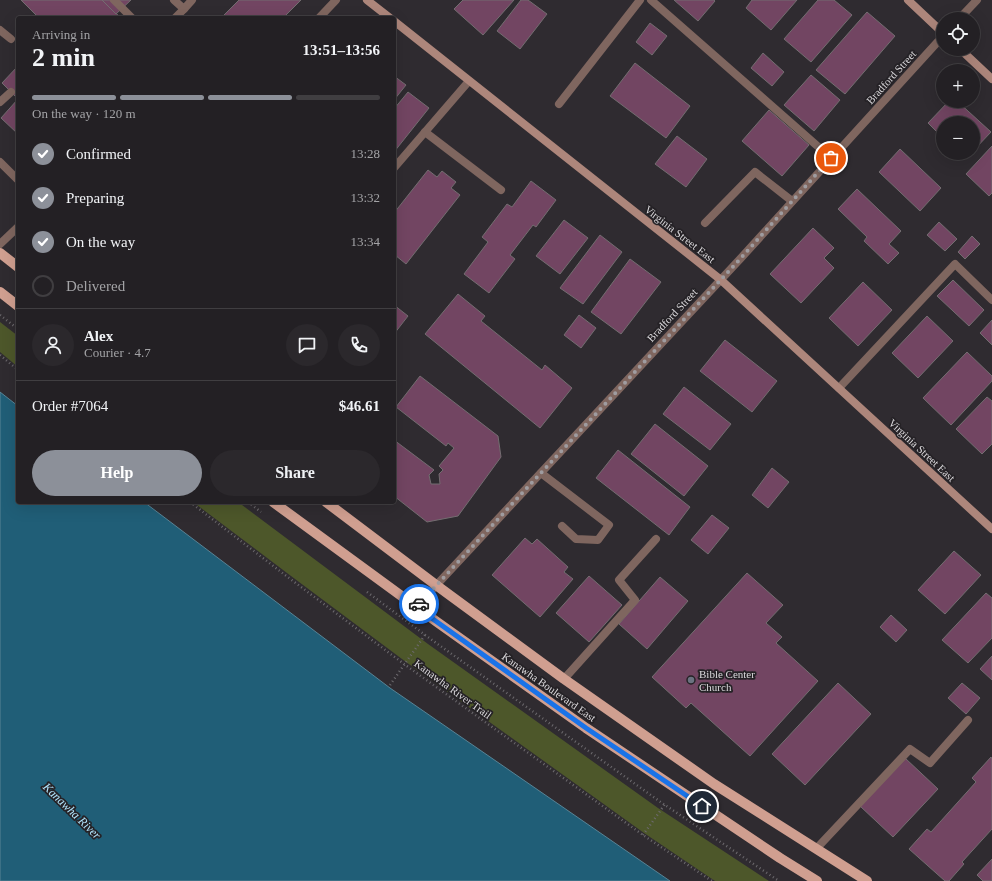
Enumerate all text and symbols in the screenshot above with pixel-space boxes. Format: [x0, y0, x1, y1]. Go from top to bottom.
map controls [936, 12, 980, 160]
button: locate [936, 12, 980, 56]
text: Arriving in [32, 27, 90, 42]
text: 13:51–13:56 [303, 42, 380, 58]
text: 2 min [32, 43, 95, 72]
street label: Bradford Street [864, 48, 918, 106]
button: + [936, 64, 980, 108]
text: On the way · 120 m [32, 106, 136, 121]
button: − [936, 116, 980, 160]
pin [814, 141, 848, 175]
icon: check [32, 143, 54, 165]
text: Confirmed [66, 146, 131, 162]
text: 13:28 [350, 146, 380, 161]
icon: bag [820, 147, 842, 169]
icon: check [32, 187, 54, 209]
text: Preparing [66, 190, 124, 206]
text: 13:32 [350, 190, 380, 205]
street label: Virginia Street East [642, 203, 718, 265]
icon: check [32, 231, 54, 253]
text: On the way [66, 234, 135, 250]
text: 13:34 [350, 234, 380, 249]
text: Delivered [66, 278, 125, 294]
street label: Bradford Street [644, 286, 700, 344]
button: person [32, 324, 74, 366]
button: chat [286, 324, 328, 366]
button: phone [338, 324, 380, 366]
text: Alex [84, 328, 113, 344]
text: Courier · 4.7 [84, 345, 151, 360]
text: Order #7064 [32, 398, 108, 414]
text: $46.61 [339, 398, 380, 414]
street label: Virginia Street East [886, 416, 958, 484]
button: Help [32, 450, 202, 496]
button: Share [210, 450, 380, 496]
courier [399, 584, 439, 624]
icon: car [408, 593, 430, 615]
street label: Kanawha Boulevard East [500, 650, 598, 724]
street label: Kanawha River Trail [412, 657, 494, 721]
place label: Bible Center Church [699, 668, 755, 693]
marker: Bible Center Church [686, 675, 696, 685]
water label: Kanawha River [39, 779, 104, 842]
pin [685, 789, 719, 823]
icon: home [691, 795, 713, 817]

